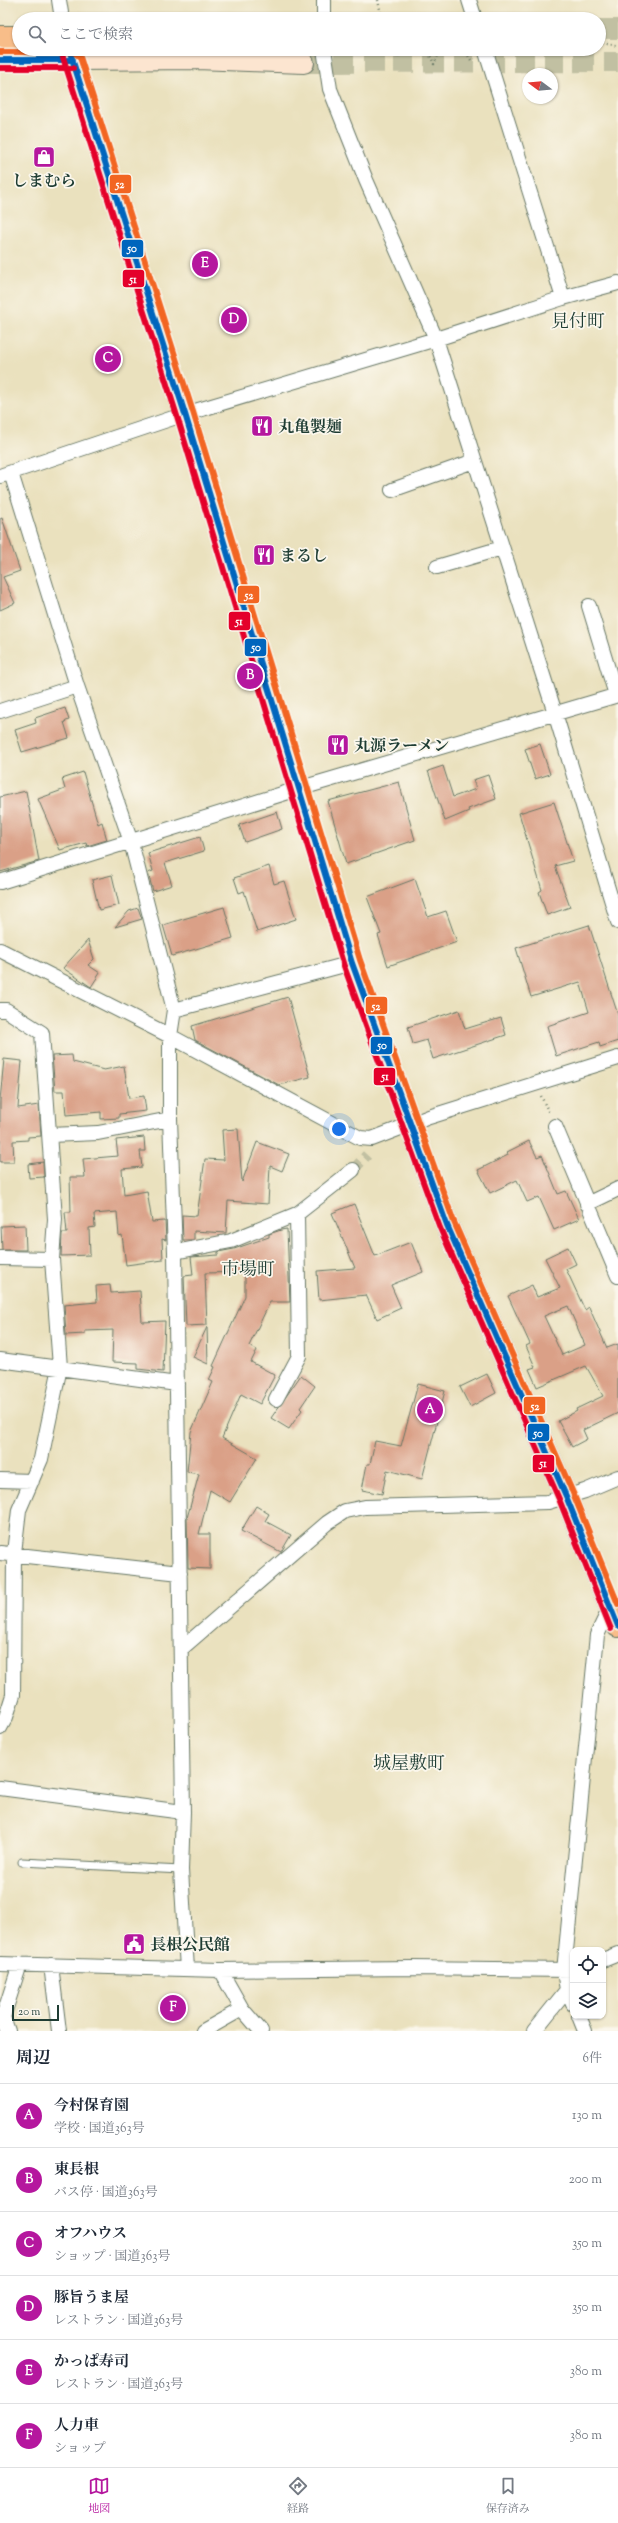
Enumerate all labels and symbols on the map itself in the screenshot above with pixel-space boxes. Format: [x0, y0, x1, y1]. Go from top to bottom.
north arrow [522, 68, 558, 104]
shop icon: しまむら [31, 144, 57, 170]
place label: しまむら [12, 171, 76, 194]
line badge: 52 [109, 174, 132, 194]
text: 52 [115, 177, 125, 193]
line badge: 50 [121, 239, 144, 258]
text: 50 [126, 241, 137, 257]
pin: E [192, 249, 218, 279]
line badge: 51 [122, 269, 145, 288]
text: 51 [128, 272, 137, 288]
pin: D [221, 305, 247, 335]
district label: 見付町 [551, 310, 605, 336]
pin: C [95, 344, 121, 374]
restaurant icon: 丸亀製麺 [249, 413, 275, 439]
place label: 丸亀製麺 [278, 417, 342, 440]
restaurant icon: まるし [251, 542, 277, 568]
place label: まるし [280, 546, 328, 569]
line badge: 52 [237, 585, 260, 604]
text: 52 [244, 588, 254, 604]
line badge: 51 [228, 611, 251, 631]
text: 51 [234, 614, 243, 630]
line badge: 50 [244, 638, 267, 657]
text: 50 [250, 640, 261, 656]
pin: B [237, 661, 263, 691]
restaurant icon: 丸源ラーメン [325, 732, 351, 758]
place label: 丸源ラーメン [354, 736, 449, 759]
line badge: 52 [365, 996, 388, 1015]
text: 52 [371, 999, 381, 1015]
line badge: 50 [370, 1036, 393, 1055]
text: 50 [376, 1038, 387, 1054]
line badge: 51 [373, 1067, 396, 1086]
text: 51 [380, 1069, 389, 1085]
your location [329, 1119, 349, 1139]
district label: 市場町 [221, 1258, 275, 1284]
pin: A [417, 1395, 443, 1425]
line badge: 52 [523, 1396, 546, 1415]
text: 52 [530, 1399, 540, 1415]
line badge: 50 [527, 1423, 550, 1442]
text: 50 [532, 1426, 543, 1442]
line badge: 51 [532, 1454, 555, 1473]
text: 51 [538, 1456, 547, 1472]
district label: 城屋敷町 [373, 1752, 445, 1778]
public building icon: 長根公民館 [121, 1931, 147, 1957]
place label: 長根公民館 [150, 1935, 230, 1958]
pin: F [160, 1993, 186, 2023]
scale bar [12, 2003, 59, 2022]

